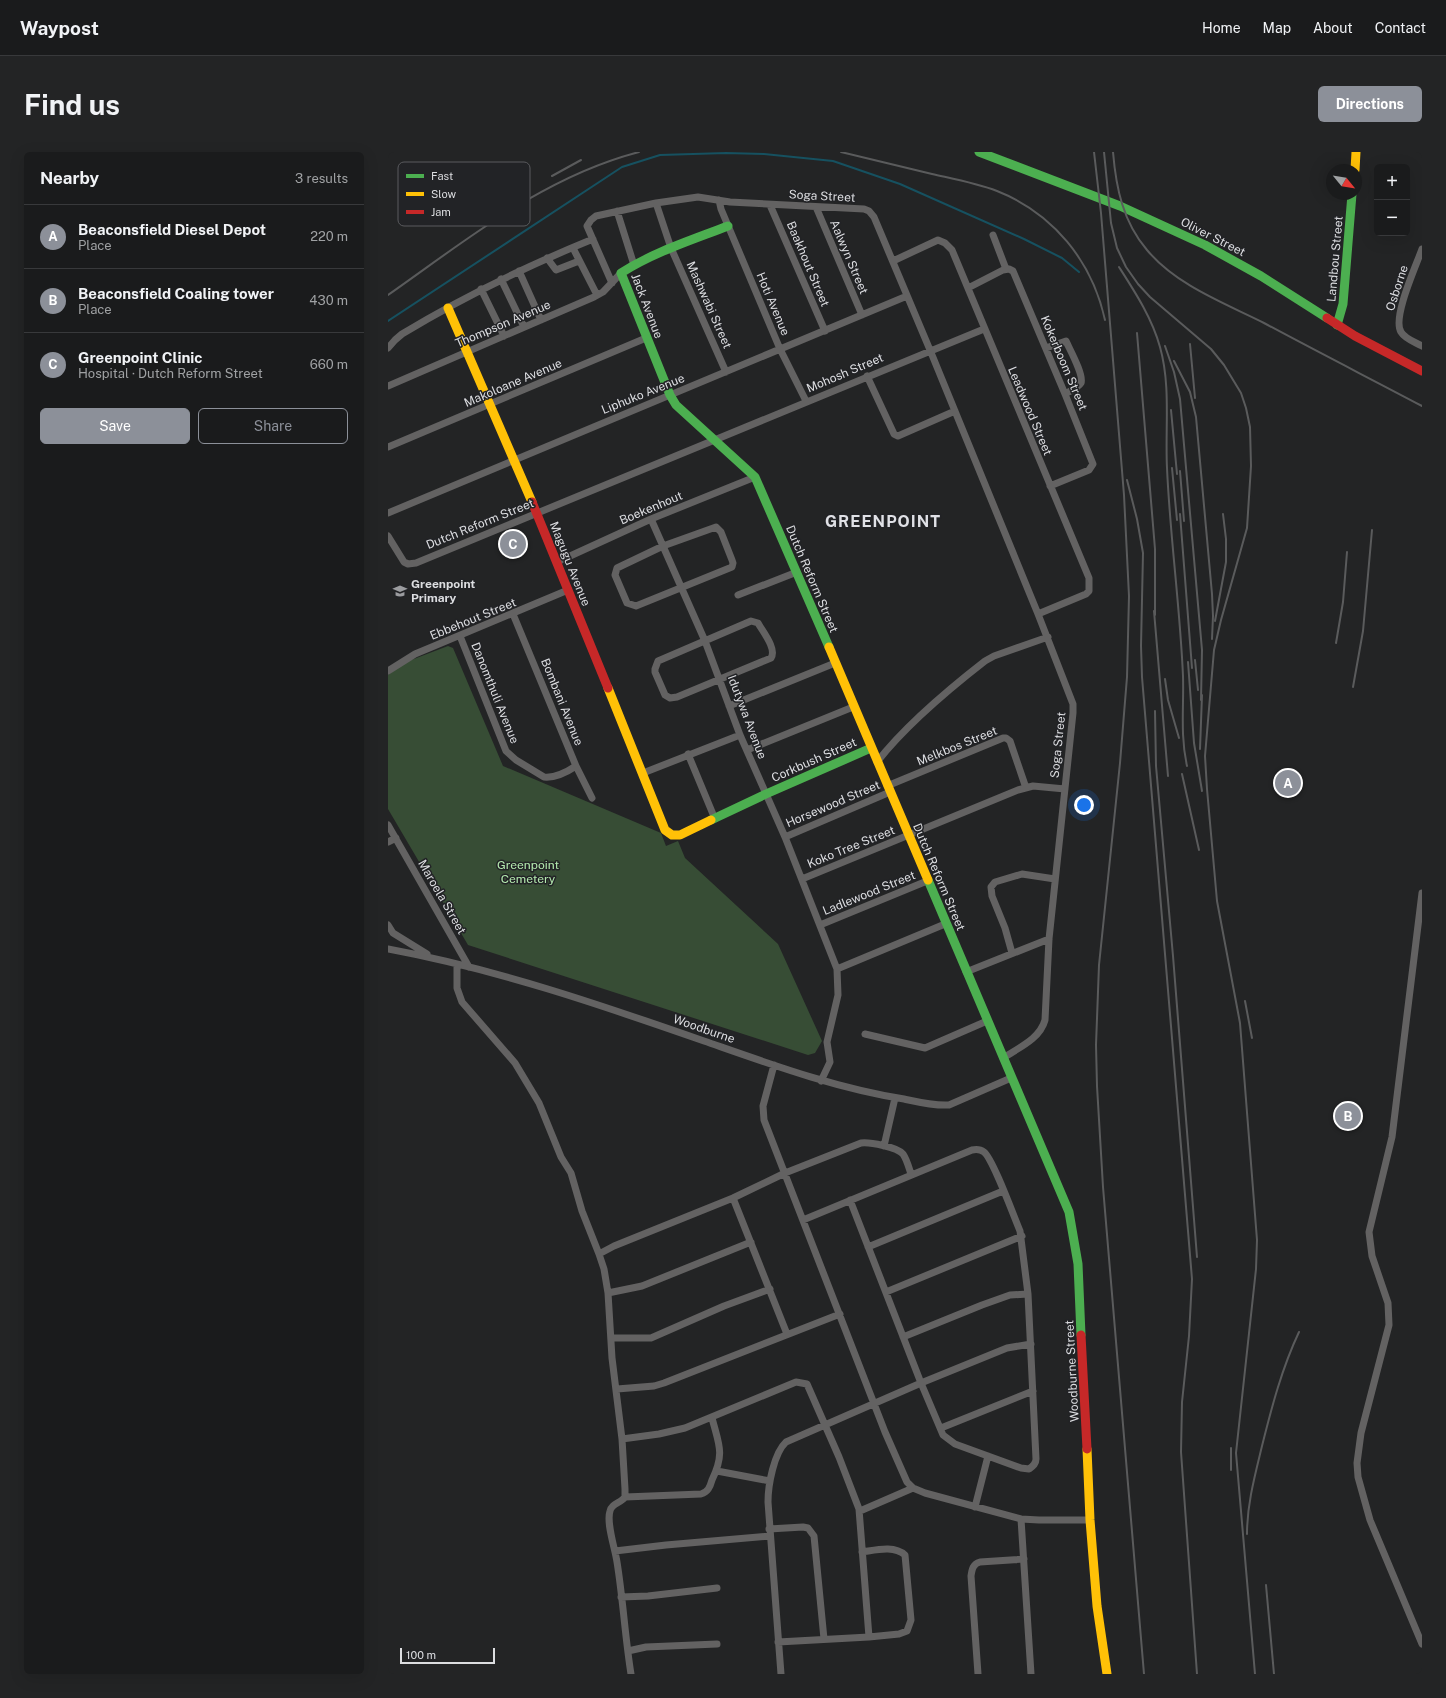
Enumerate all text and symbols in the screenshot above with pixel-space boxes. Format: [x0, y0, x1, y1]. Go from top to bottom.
text: Waypost [20, 17, 99, 39]
text: Home [1202, 20, 1241, 36]
text: Map [1263, 20, 1291, 36]
text: About [1313, 20, 1353, 36]
text: Contact [1375, 20, 1426, 36]
button: Directions [1318, 86, 1422, 122]
text: Find us [24, 88, 120, 121]
legend [398, 162, 530, 226]
north arrow [1326, 164, 1362, 200]
map controls [1374, 164, 1410, 236]
button: + [1374, 164, 1410, 200]
text: Nearby [40, 168, 99, 188]
text: Fast [431, 170, 453, 182]
text: 3 results [295, 171, 348, 186]
street label: Soga Street [788, 187, 856, 205]
text: Slow [431, 188, 457, 200]
button: − [1374, 200, 1410, 236]
text: Jam [431, 206, 451, 218]
street label: Oliver Street [1178, 215, 1248, 259]
street label: Landbou Street [1324, 215, 1346, 303]
street label: Aalwyn Street [827, 218, 871, 297]
street label: Baakhout Street [784, 219, 832, 309]
text: Beaconsfield Diesel Depot [78, 221, 266, 238]
text: A [48, 229, 58, 244]
text: 220 m [310, 229, 348, 244]
text: Place [78, 238, 112, 253]
street label: Mashwabi Street [684, 259, 735, 351]
street label: Osborne [1383, 263, 1411, 313]
street label: Hoti Avenue [753, 270, 793, 338]
street label: Jack Avenue [628, 271, 666, 341]
text: Beaconsfield Coaling tower [78, 285, 274, 302]
text: B [49, 293, 57, 308]
text: 430 m [309, 293, 348, 308]
street label: Thompson Avenue [453, 298, 553, 350]
text: Place [78, 302, 112, 317]
street label: Kokerboom Street [1038, 313, 1090, 413]
text: Greenpoint Clinic [78, 349, 203, 366]
street label: Mohosh Street [805, 350, 886, 395]
street label: Makoloane Avenue [462, 356, 564, 410]
text: C [48, 357, 58, 372]
text: 660 m [310, 357, 348, 372]
street label: Leadwood Street [1005, 364, 1055, 458]
text: Hospital · Dutch Reform Street [78, 366, 263, 381]
street label: Liphuko Avenue [599, 371, 687, 417]
button: Save [40, 408, 190, 444]
button: Share [198, 408, 348, 444]
street label: Boekenhout [617, 488, 685, 528]
street label: Dutch Reform Street [424, 496, 536, 552]
district label: GREENPOINT [825, 512, 941, 531]
street label: Magugu Avenue [547, 520, 593, 608]
street label: Dutch Reform Street [783, 523, 841, 635]
pin: C [500, 529, 526, 559]
place label: Greenpoint Primary [411, 577, 475, 605]
school or university icon: Greenpoint Primary [392, 583, 408, 599]
street label: Ebbehout Street [428, 595, 518, 643]
street label: Danomthuli Avenue [468, 640, 522, 746]
street label: Bombani Avenue [538, 656, 586, 748]
street label: Idutywa Avenue [725, 673, 769, 761]
street label: Soga Street [1048, 711, 1068, 779]
street label: Melkbos Street [915, 723, 1000, 769]
street label: Corkbush Street [769, 735, 859, 785]
pin: A [1275, 768, 1301, 798]
street label: Horsewood Street [784, 778, 883, 830]
your location [1074, 795, 1094, 815]
street label: Dutch Reform Street [910, 821, 968, 933]
street label: Koko Tree Street [805, 823, 897, 871]
street label: Maroela Street [415, 857, 469, 937]
park label: Greenpoint Cemetery [497, 858, 559, 886]
street label: Ladlewood Street [821, 868, 918, 918]
street label: Woodburne [671, 1012, 737, 1046]
pin: B [1335, 1101, 1361, 1131]
street label: Woodburne Street [1062, 1319, 1082, 1422]
scale bar [400, 1646, 495, 1665]
text: 100 m [406, 1649, 436, 1661]

